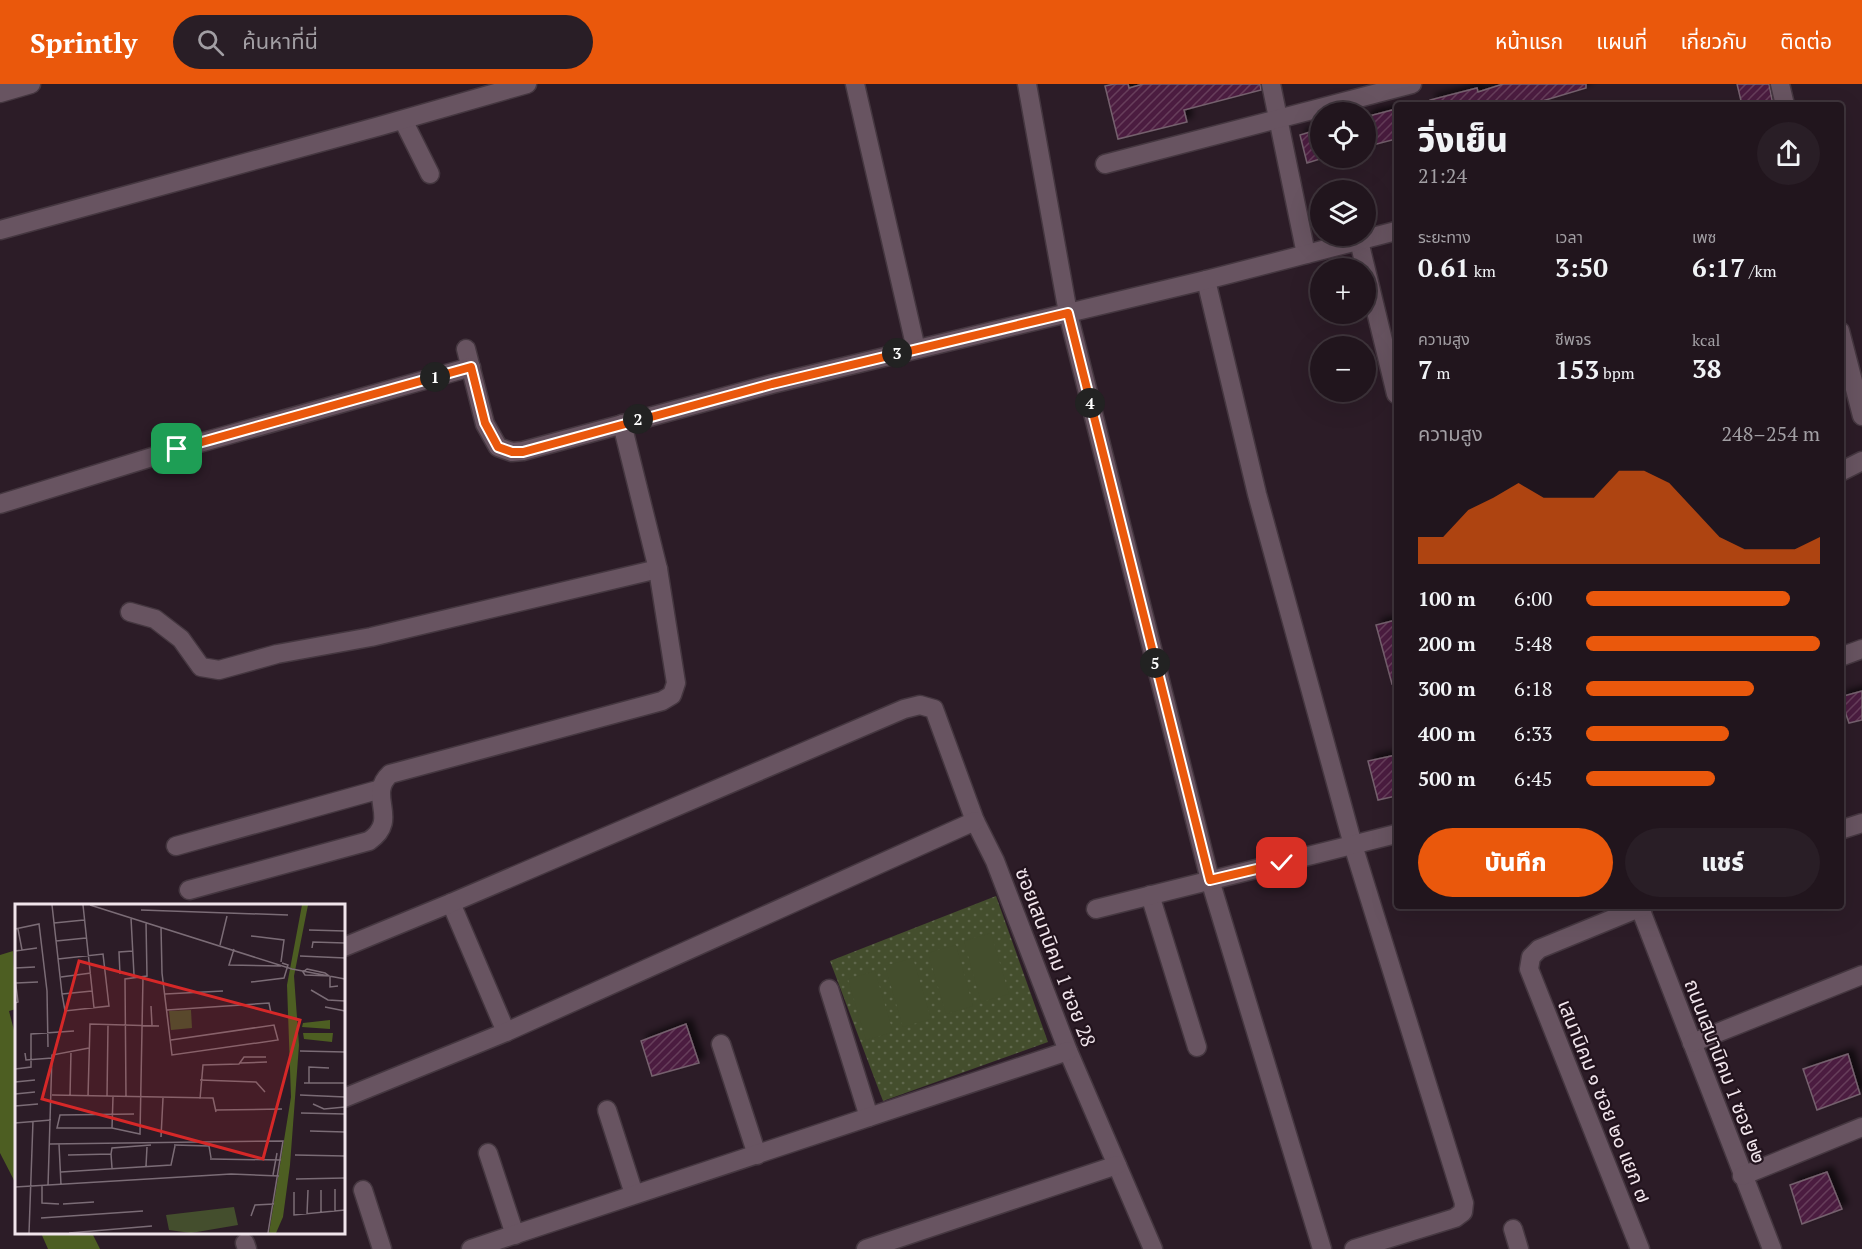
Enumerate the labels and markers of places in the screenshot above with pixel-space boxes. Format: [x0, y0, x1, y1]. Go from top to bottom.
pin: 3 [882, 338, 912, 368]
pin: 1 [420, 362, 450, 392]
pin: 4 [1075, 388, 1105, 418]
pin: 2 [623, 404, 653, 434]
pin [151, 423, 202, 474]
pin: 5 [1140, 648, 1170, 678]
pin [1256, 837, 1307, 888]

